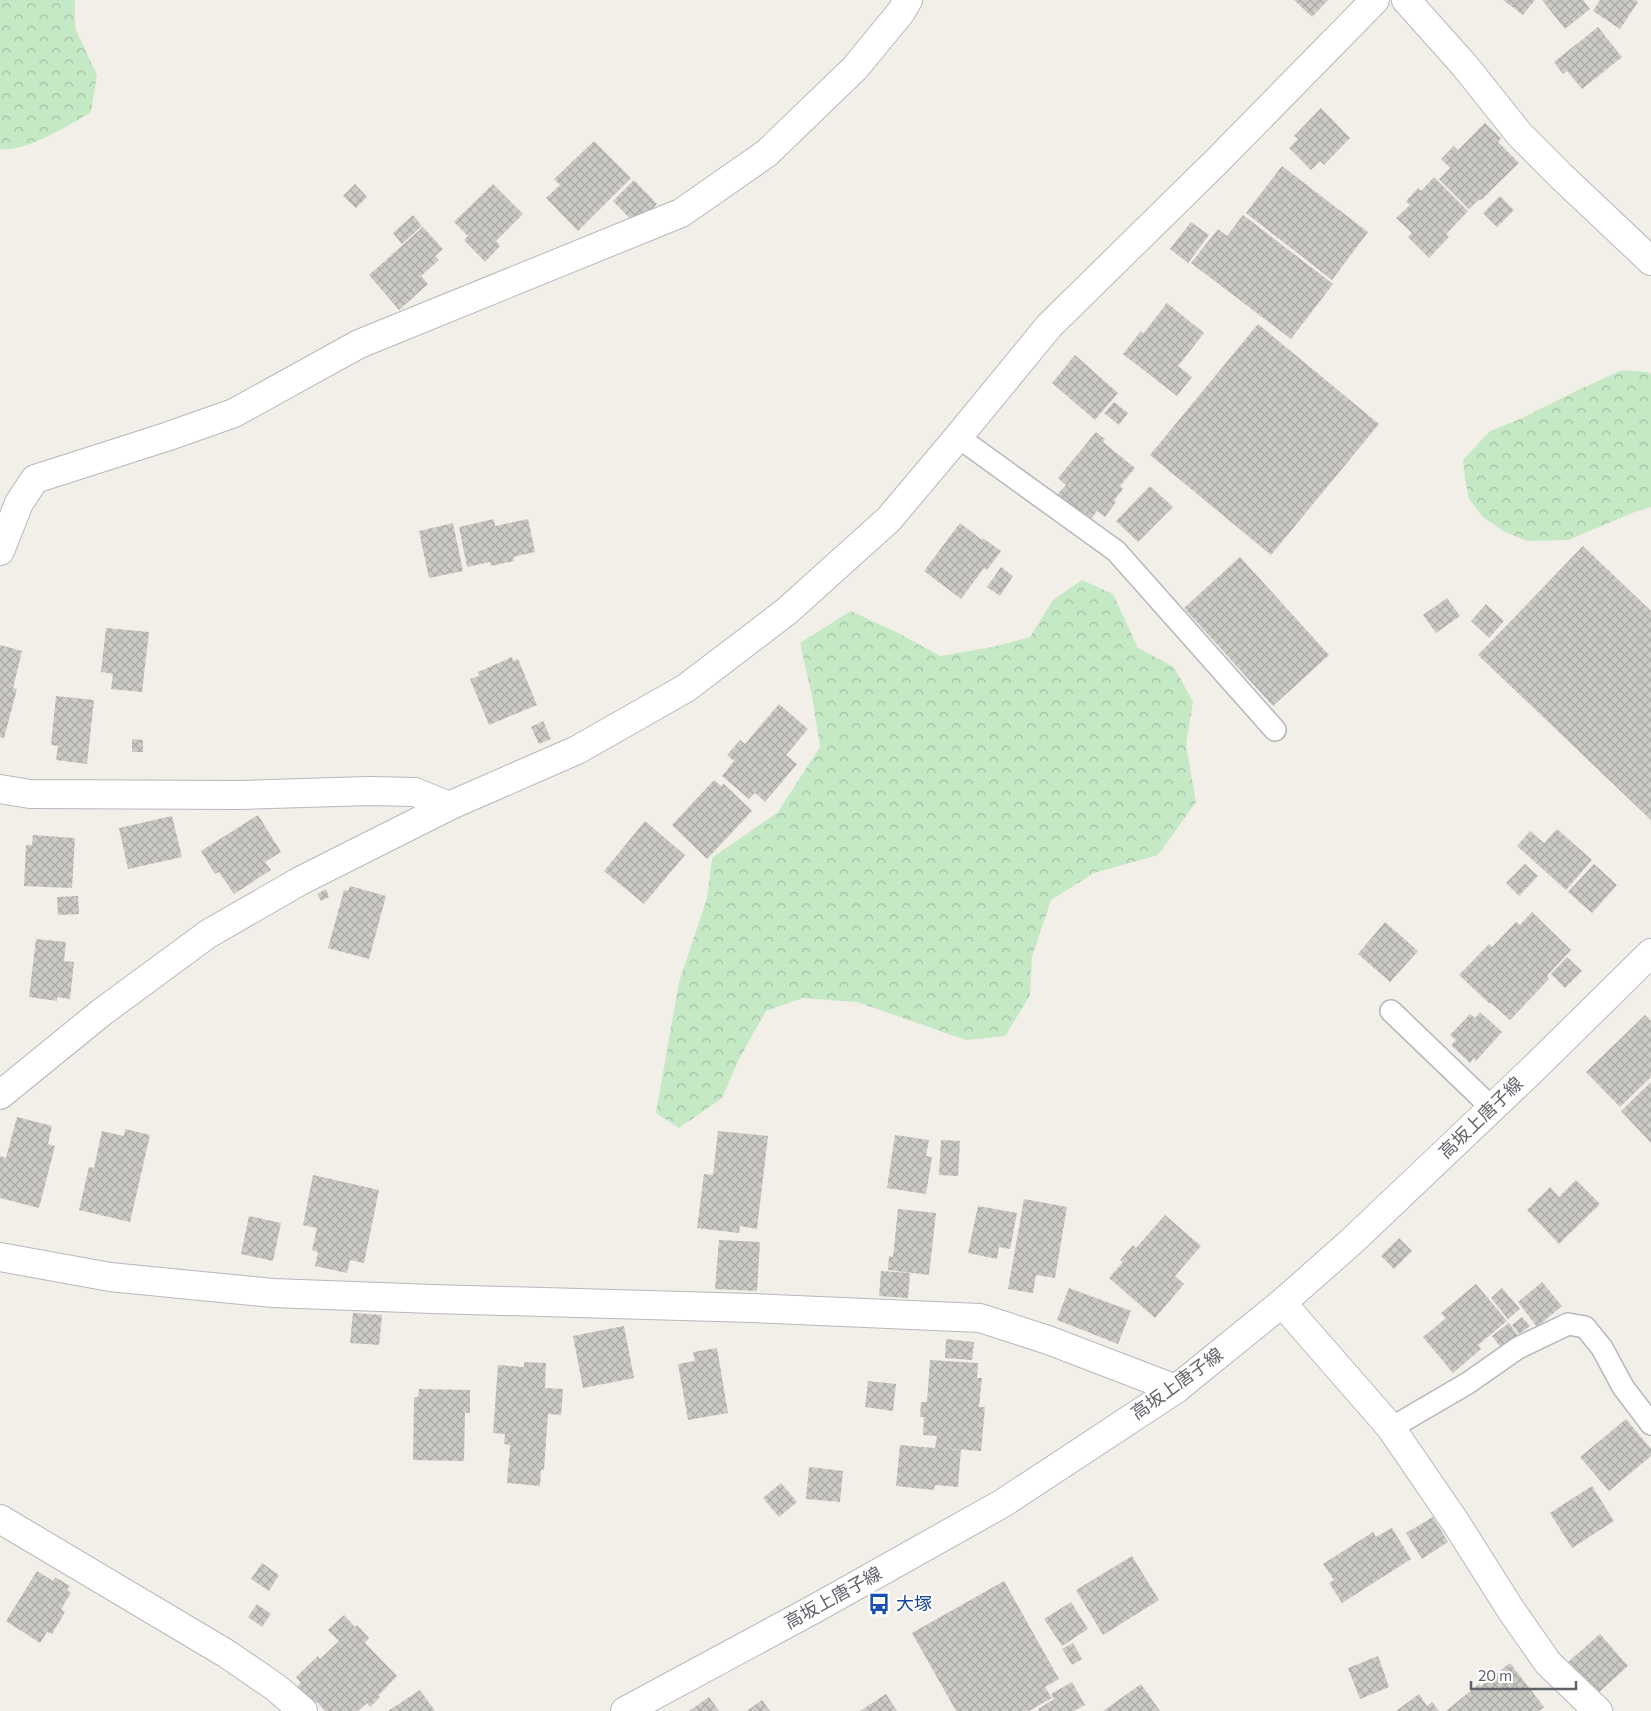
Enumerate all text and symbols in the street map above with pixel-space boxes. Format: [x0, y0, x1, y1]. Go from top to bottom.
street label: 高坂上唐子線 [1434, 1072, 1527, 1163]
street label: 高坂上唐子線 [1126, 1343, 1227, 1424]
street label: 高坂上唐子線 [780, 1561, 885, 1633]
bus stop icon: 大塚 [866, 1591, 892, 1617]
place label: 大塚 [896, 1592, 932, 1614]
scale bar [1471, 1658, 1576, 1690]
text: 20 m [1478, 1666, 1512, 1684]

